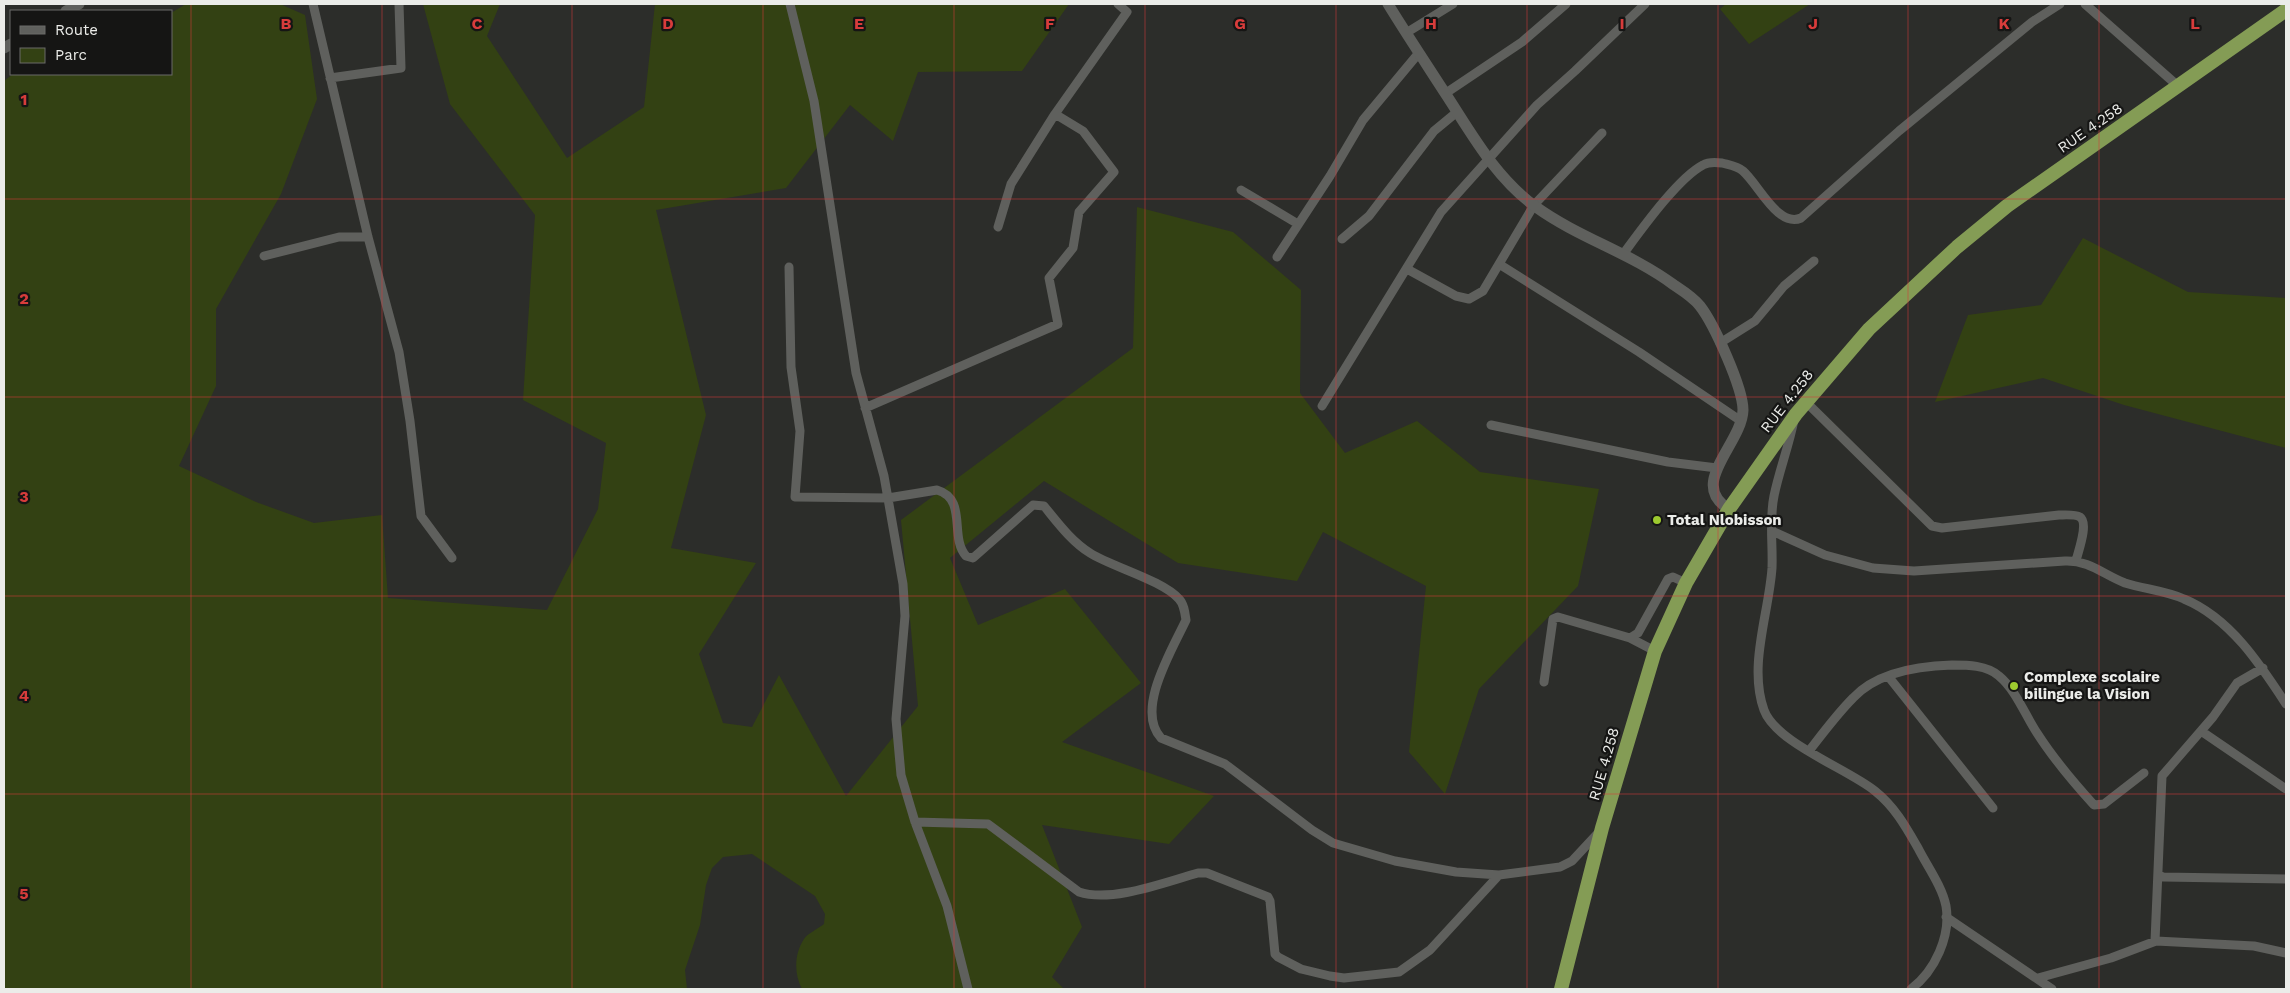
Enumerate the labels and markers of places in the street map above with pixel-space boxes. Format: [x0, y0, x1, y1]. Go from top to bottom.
place label: Total Nlobisson [1667, 511, 1782, 529]
marker: Total Nlobisson [1651, 514, 1663, 526]
place label: Complexe scolaire bilingue la Vision [2024, 668, 2160, 703]
marker: Complexe scolaire bilingue la Vision [2008, 680, 2020, 692]

